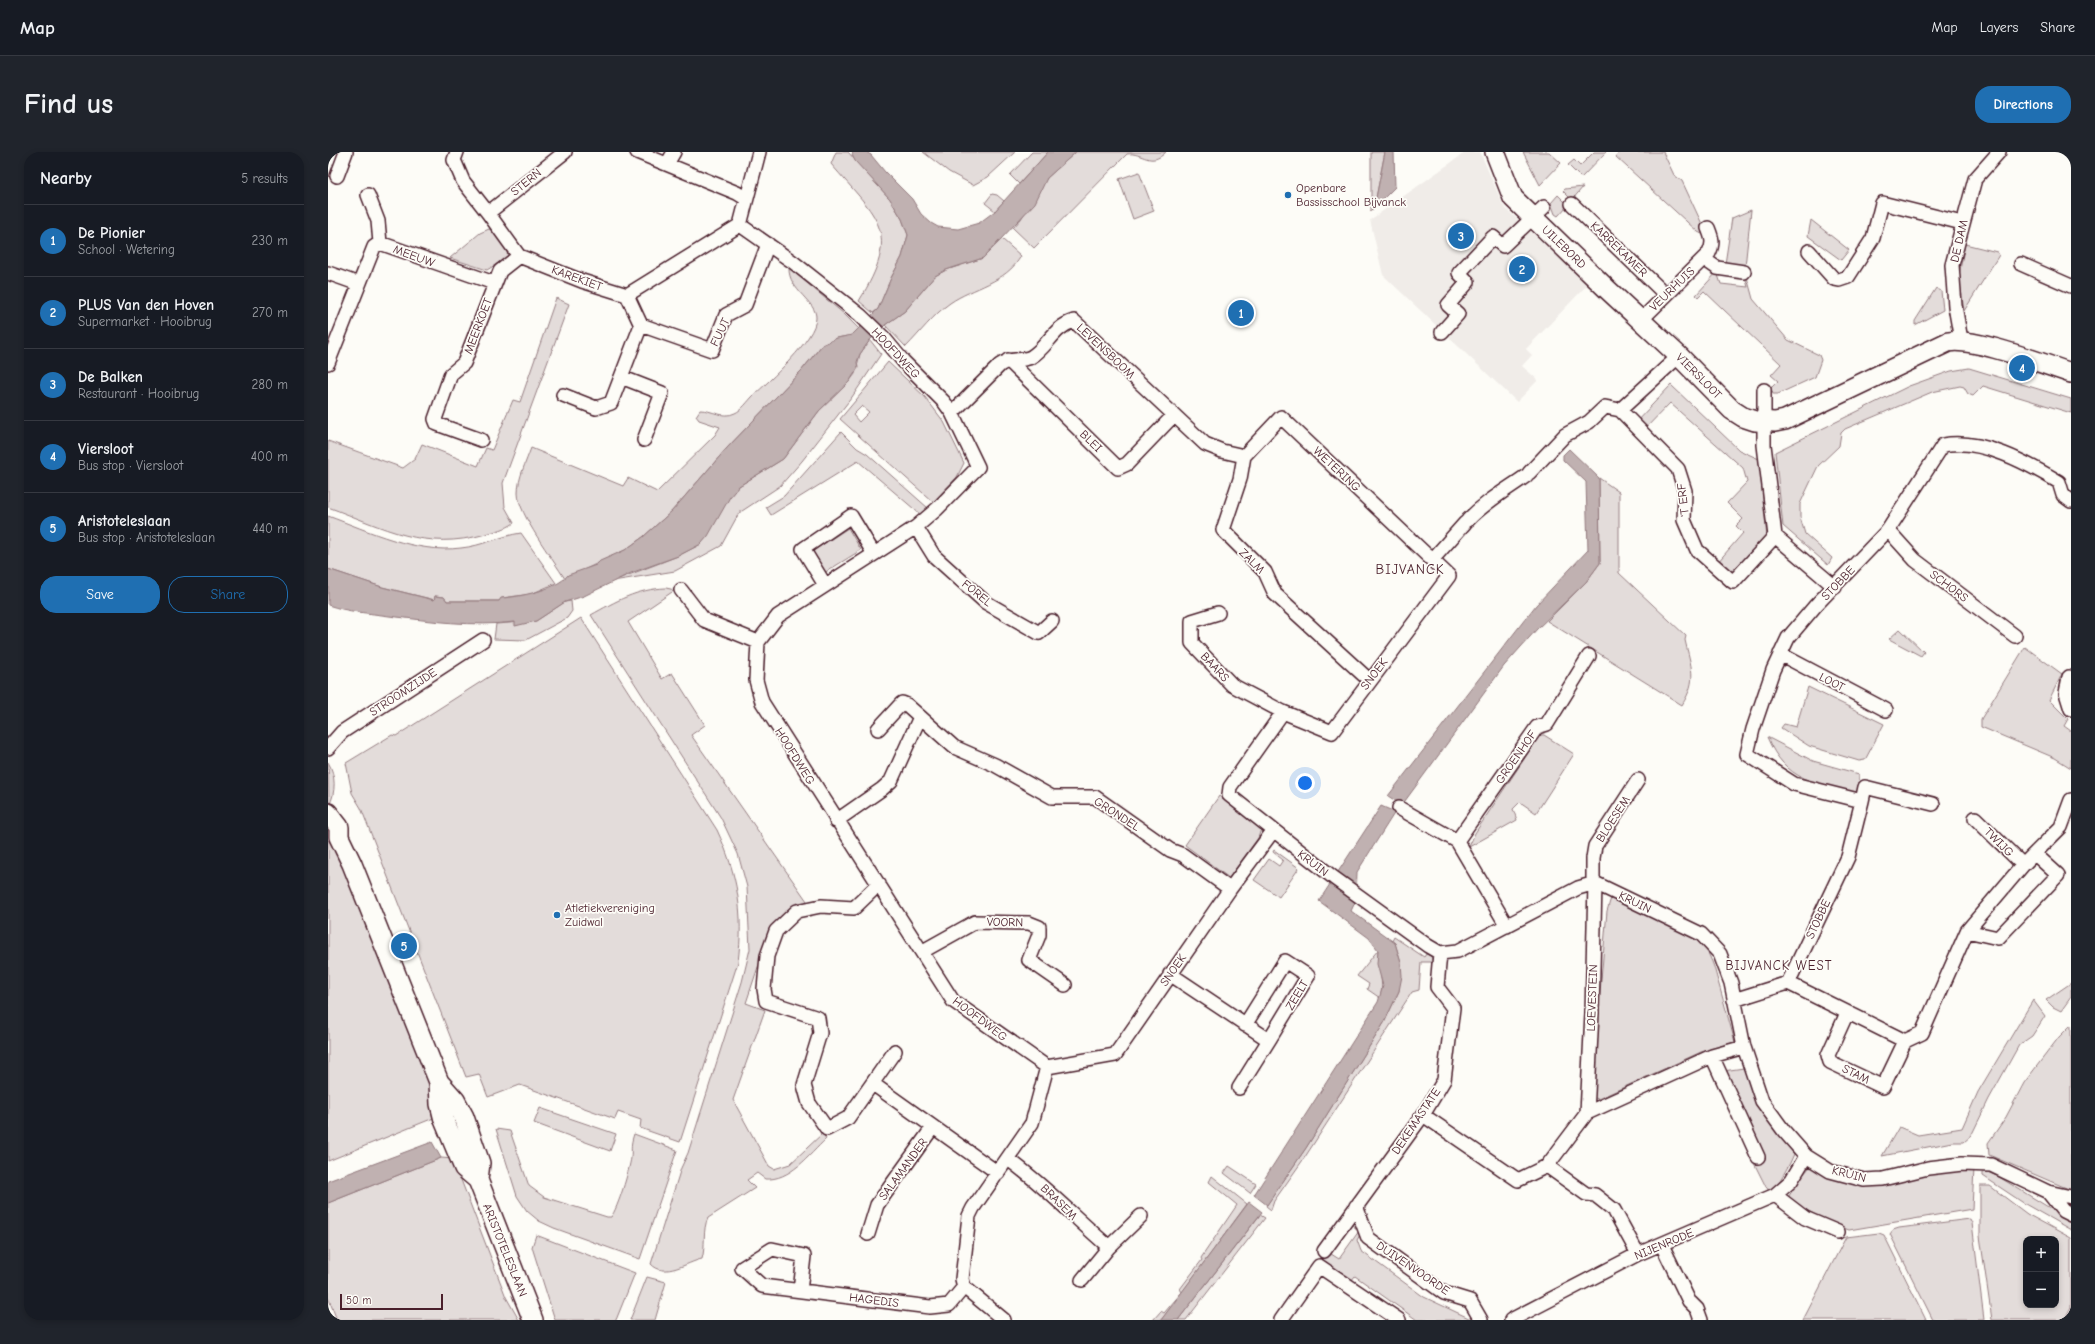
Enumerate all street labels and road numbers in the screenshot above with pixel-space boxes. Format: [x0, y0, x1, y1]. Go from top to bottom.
street label: STERN [508, 165, 544, 199]
street label: KARREKAMER [1588, 218, 1650, 280]
street label: DE DAM [1947, 218, 1971, 264]
street label: UILEBORD [1539, 222, 1589, 272]
street label: MEEUW [391, 242, 437, 270]
street label: KAREKIET [550, 262, 605, 294]
street label: VEURHUIS [1646, 264, 1698, 314]
street label: MEERKOET [461, 295, 495, 356]
street label: FUUT [707, 315, 733, 348]
street label: LEVENSBOOM [1074, 321, 1138, 381]
street label: HOOFDWEG [869, 325, 923, 382]
street label: VIERSLOOT [1673, 350, 1725, 402]
street label: BLEI [1077, 427, 1105, 455]
street label: WETERING [1310, 444, 1364, 495]
street label: 'T ERF [1674, 482, 1692, 518]
street label: ZALM [1236, 545, 1268, 577]
street label: STOBBE [1818, 563, 1858, 603]
street label: SCHORS [1927, 567, 1971, 605]
street label: FOREL [959, 577, 995, 609]
street label: BAARS [1198, 649, 1232, 685]
street label: SNOEK [1358, 655, 1391, 693]
street label: STROOMZIJDE [367, 665, 439, 719]
street label: LOOT [1817, 670, 1848, 695]
street label: HOOFDWEG [772, 725, 818, 787]
street label: GROENHOF [1493, 728, 1540, 786]
street label: BLOESEM [1593, 793, 1633, 845]
street label: GRONDEL [1091, 794, 1143, 834]
street label: TWIJG [1981, 825, 2017, 860]
street label: KRUIN [1295, 847, 1331, 879]
street label: KRUIN [1616, 888, 1654, 916]
street label: STOBBE [1803, 897, 1833, 941]
street label: VOORN [987, 915, 1023, 929]
street label: SNOEK [1157, 951, 1189, 989]
street label: LOEVESTEIN [1584, 964, 1600, 1032]
street label: ZEELT [1283, 977, 1312, 1013]
street label: HOOFDWEG [950, 994, 1010, 1044]
street label: STAM [1840, 1061, 1872, 1087]
street label: DEKEMASTATE [1389, 1085, 1443, 1157]
street label: SALAMANDER [876, 1135, 930, 1203]
street label: KRUIN [1830, 1163, 1868, 1185]
street label: BRASEM [1038, 1181, 1080, 1223]
street label: ARISTOTELESLAAN [480, 1201, 530, 1299]
street label: NIJENRODE [1632, 1225, 1696, 1263]
street label: DUIVENVOORDE [1374, 1238, 1452, 1298]
street label: HAGEDIS [848, 1290, 900, 1310]

